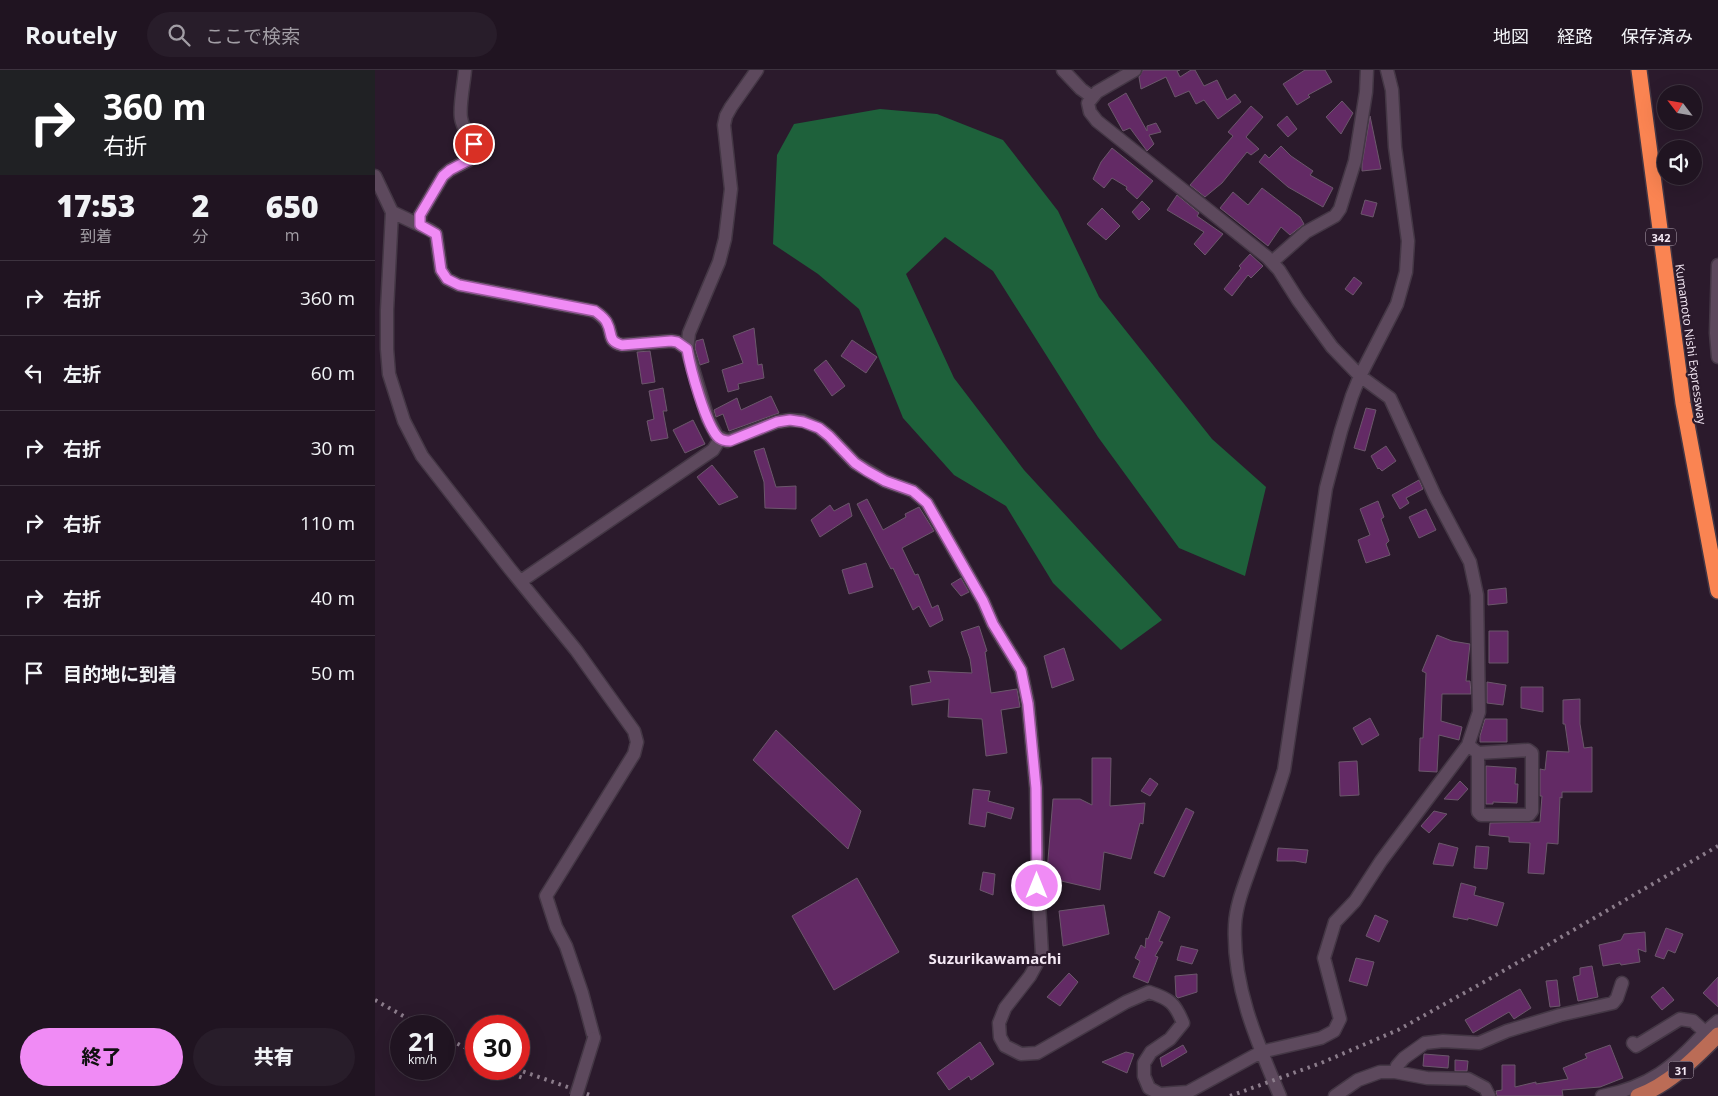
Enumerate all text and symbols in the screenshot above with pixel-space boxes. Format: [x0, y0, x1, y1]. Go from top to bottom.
search box [147, 12, 497, 57]
text: Routely [25, 18, 117, 51]
icon: search [165, 21, 193, 49]
text: ここで検索 [205, 23, 300, 49]
text: 地図 [1493, 24, 1529, 48]
text: 経路 [1557, 24, 1593, 48]
text: 保存済み [1621, 24, 1693, 48]
text: 360 m [103, 83, 207, 130]
north arrow [1657, 85, 1703, 130]
map controls [1657, 85, 1702, 185]
icon: right [20, 90, 85, 155]
pin [453, 123, 495, 165]
text: 右折 [103, 130, 147, 160]
icon: arrive [460, 130, 488, 158]
button: sound [1657, 140, 1702, 185]
text: 17:53 [56, 185, 135, 226]
text: 2 [192, 185, 209, 226]
text: 650 [266, 186, 319, 227]
text: m [285, 224, 300, 246]
text: 到着 [80, 225, 112, 247]
text: 分 [193, 225, 209, 247]
road number: 342 [1646, 228, 1676, 246]
street label: Kumamoto Nishi Expressway [1671, 263, 1711, 426]
icon: right [20, 284, 48, 312]
text: 360 m [300, 285, 355, 311]
text: 右折 [63, 286, 101, 312]
icon: left [20, 359, 48, 387]
text: 60 m [311, 360, 355, 386]
text: 左折 [63, 361, 101, 387]
icon: right [20, 434, 48, 462]
text: 30 m [311, 435, 355, 461]
text: 右折 [63, 436, 101, 462]
icon: right [20, 509, 48, 537]
text: 110 m [300, 510, 355, 536]
text: 右折 [63, 511, 101, 537]
icon: right [20, 584, 48, 612]
text: 40 m [311, 585, 355, 611]
text: 右折 [63, 586, 101, 612]
icon: arrive [20, 659, 48, 687]
text: 50 m [311, 660, 355, 686]
text: 目的地に到着 [63, 661, 177, 687]
position arrow [1010, 859, 1062, 911]
district label: Suzurikawamachi [929, 948, 1061, 968]
speed limit sign: 30 [465, 1015, 530, 1080]
text: 21 [408, 1024, 437, 1058]
button: 終了 [20, 1028, 183, 1086]
button: 共有 [193, 1028, 355, 1086]
text: km/h [408, 1051, 437, 1068]
road number: 31 [1669, 1062, 1693, 1078]

